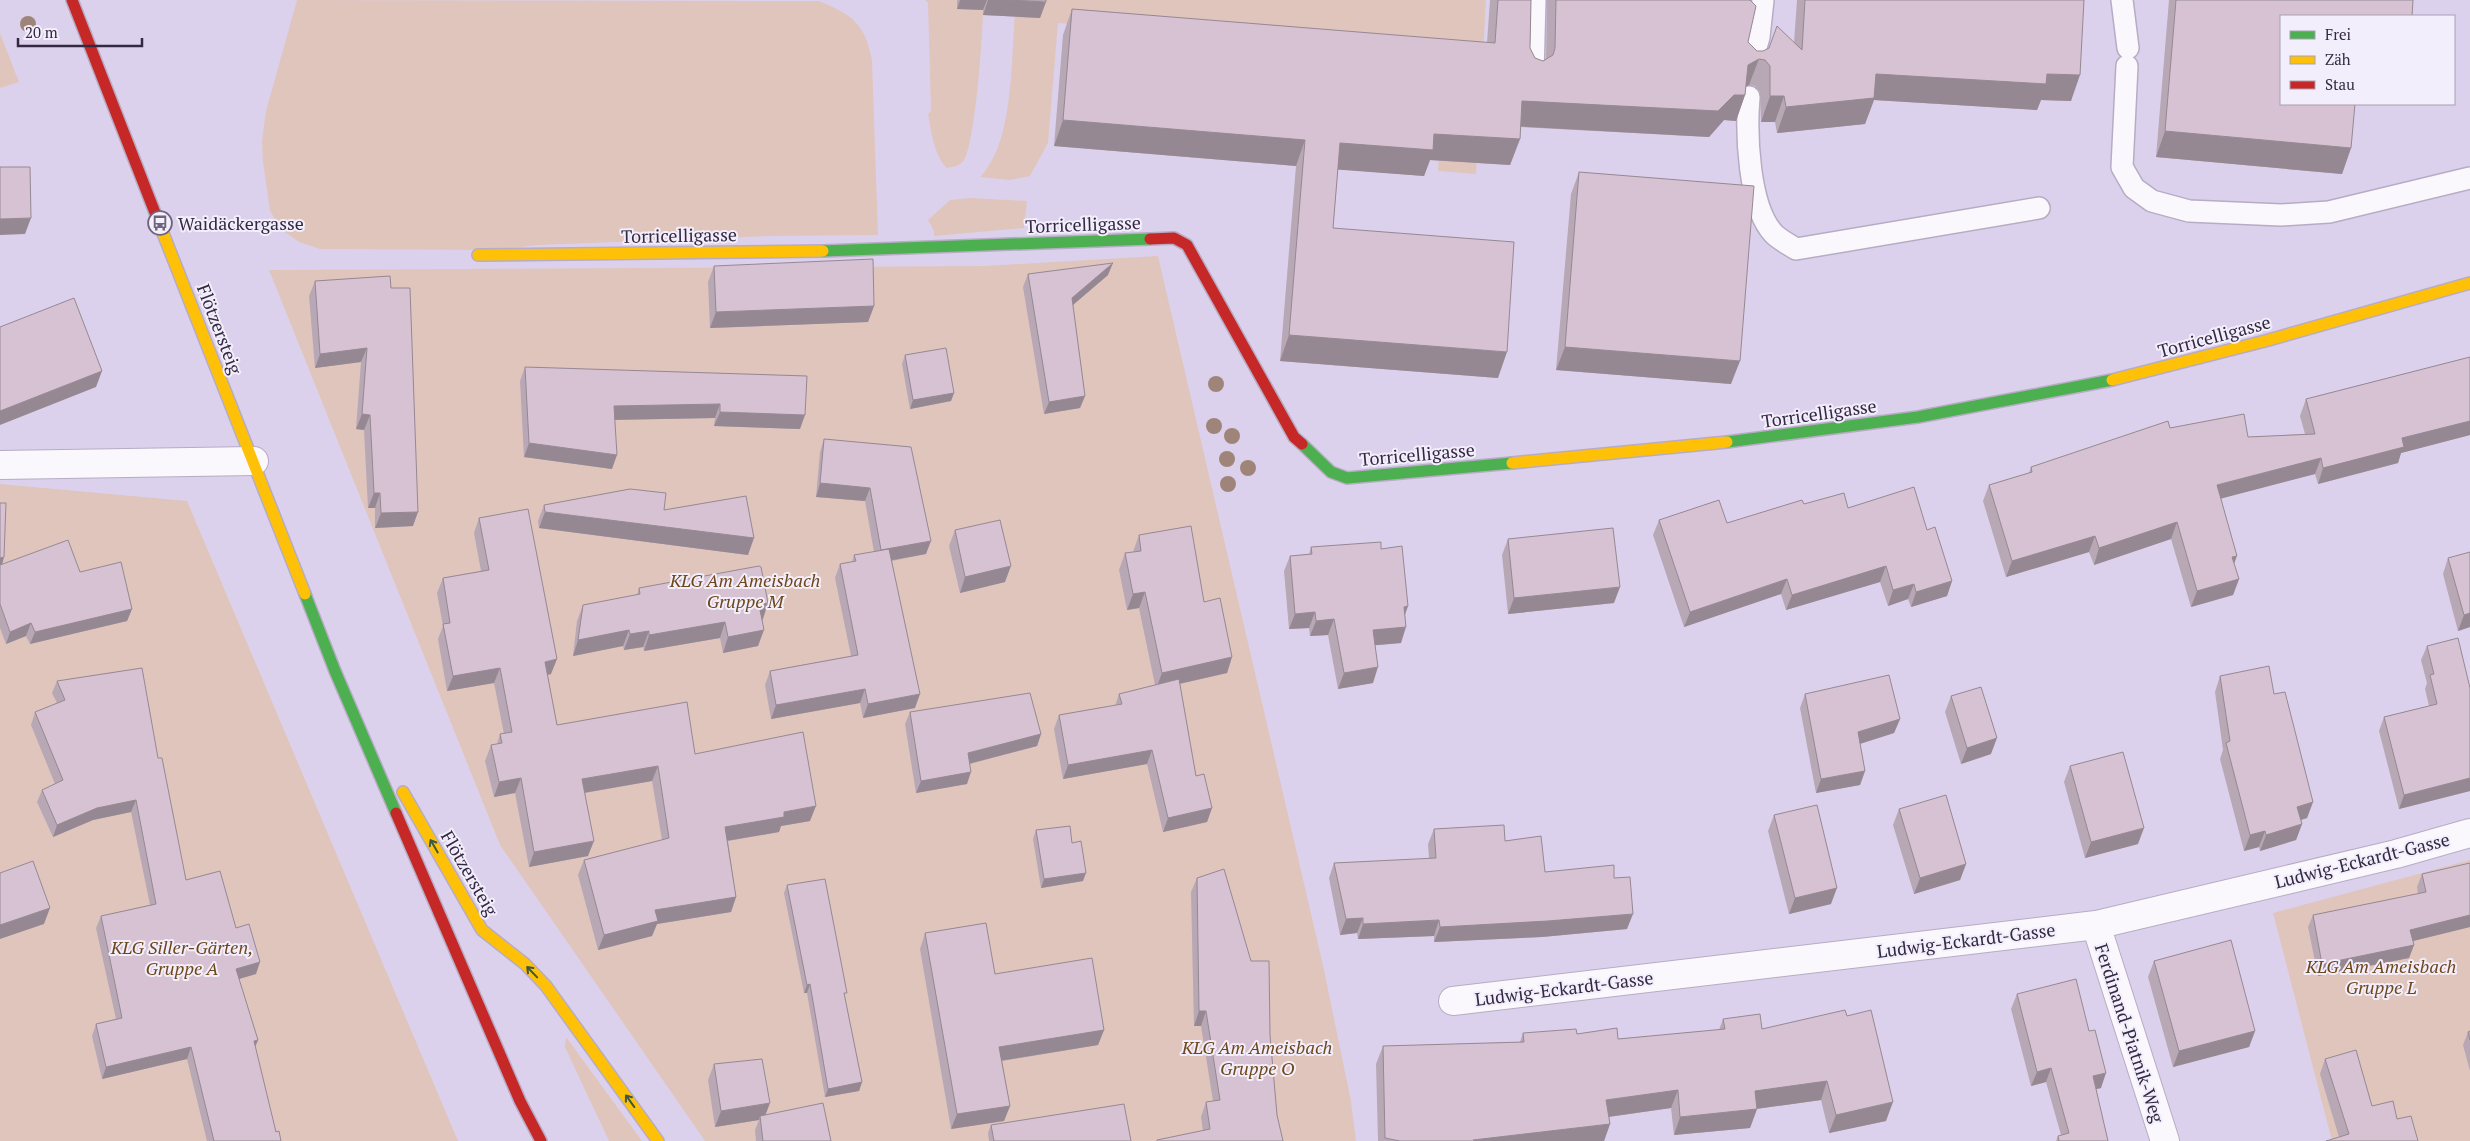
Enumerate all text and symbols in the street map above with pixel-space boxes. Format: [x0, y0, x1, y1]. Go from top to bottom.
scale bar [18, 15, 141, 47]
legend [2280, 15, 2455, 105]
text: 20 m [25, 22, 58, 42]
text: Frei [2325, 24, 2351, 44]
text: Zäh [2325, 49, 2351, 69]
text: Stau [2325, 74, 2355, 94]
bus stop icon: Waidäckergasse [147, 210, 173, 236]
street label: Torricelligasse [1025, 210, 1141, 238]
place label: Waidäckergasse [178, 211, 304, 235]
street label: Torricelligasse [621, 222, 737, 248]
street label: Flötzersteig [192, 281, 248, 378]
street label: Torricelligasse [2155, 309, 2273, 363]
street label: Torricelligasse [1760, 393, 1878, 433]
street label: Torricelligasse [1358, 437, 1476, 471]
park label: KLG Am Ameisbach Gruppe M [669, 568, 820, 613]
street label: Flötzersteig [436, 826, 504, 920]
street label: Ludwig-Eckardt-Gasse [2272, 827, 2452, 893]
one-way arrow [429, 838, 439, 853]
street label: Ludwig-Eckardt-Gasse [1875, 917, 2057, 963]
park label: KLG Siller-Gärten, Gruppe A [110, 935, 253, 980]
street label: Ferdinand-Piatnik-Weg [2090, 940, 2170, 1126]
park label: KLG Am Ameisbach Gruppe L [2305, 954, 2456, 999]
one-way arrow [526, 965, 538, 978]
street label: Ludwig-Eckardt-Gasse [1473, 965, 1655, 1011]
park label: KLG Am Ameisbach Gruppe O [1181, 1035, 1332, 1080]
one-way arrow [625, 1095, 635, 1109]

